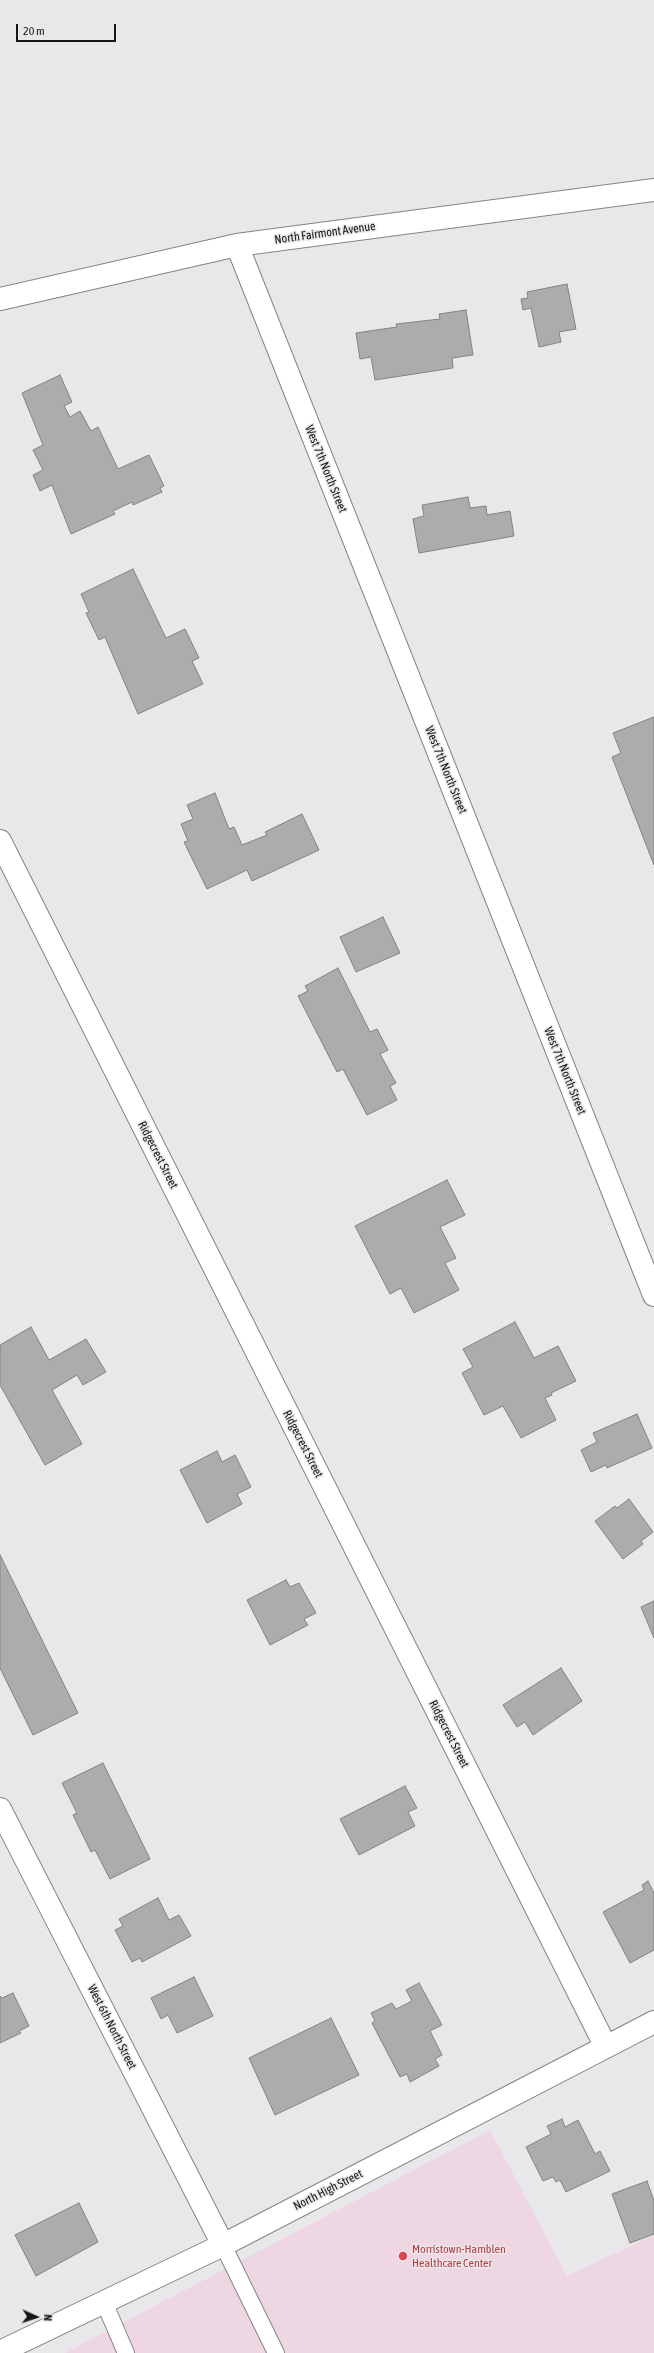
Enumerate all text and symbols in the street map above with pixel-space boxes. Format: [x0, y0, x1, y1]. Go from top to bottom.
scale bar [18, 16, 118, 42]
text: 20 m [23, 24, 45, 38]
street label: North Fairmont Avenue [274, 219, 376, 247]
street label: West 7th North Street [302, 423, 350, 515]
street label: West 7th North Street [422, 724, 470, 816]
street label: West 7th North Street [541, 1025, 589, 1117]
street label: Ridgecrest Street [135, 1119, 181, 1191]
street label: Ridgecrest Street [280, 1408, 326, 1480]
street label: Ridgecrest Street [426, 1698, 472, 1770]
street label: West 6th North Street [84, 1982, 140, 2072]
street label: North High Street [291, 2166, 365, 2214]
place label: Morristown-Hamblen Healthcare Center [412, 2242, 506, 2270]
marker: Morristown-Hamblen Healthcare Center [397, 2250, 409, 2262]
north arrow [16, 2297, 56, 2337]
text: N [42, 2314, 54, 2321]

